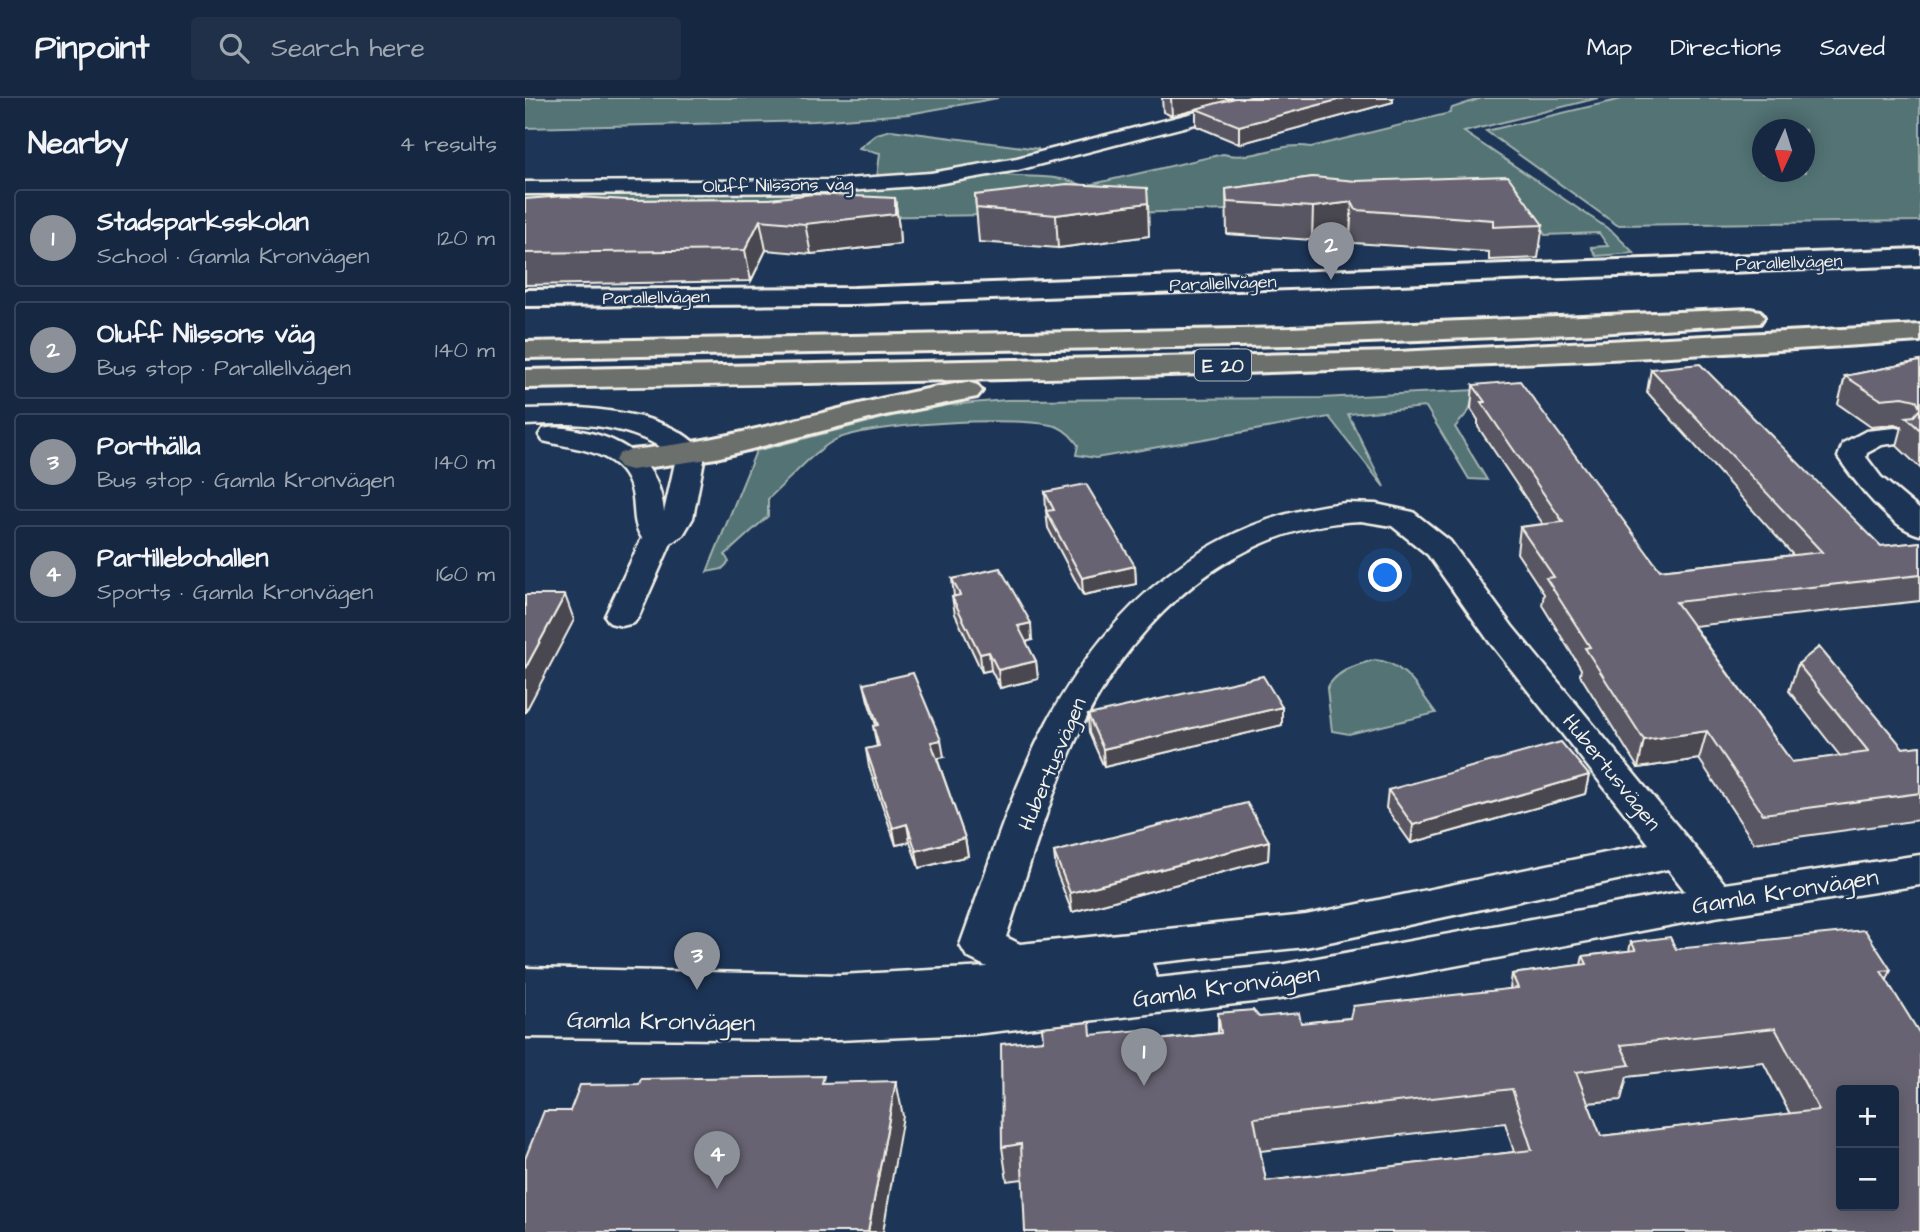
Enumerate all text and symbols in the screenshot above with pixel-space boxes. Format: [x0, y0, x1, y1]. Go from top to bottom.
search box [191, 17, 681, 80]
text: Pinpoint [35, 25, 149, 71]
icon: search [215, 29, 253, 67]
text: Search here [271, 30, 425, 66]
text: Map [1587, 31, 1632, 65]
text: Directions [1670, 31, 1782, 65]
text: Saved [1820, 31, 1885, 65]
north arrow [1752, 119, 1815, 182]
text: Nearby [28, 123, 128, 165]
text: 4 results [399, 128, 497, 160]
street label: Oluff Nilssons väg [702, 172, 854, 200]
text: Stadsparksskolan [97, 204, 309, 240]
text: 1 [52, 222, 54, 254]
text: 120 m [437, 222, 495, 254]
pin: 2 [1308, 222, 1354, 280]
text: School · Gamla Kronvägen [97, 240, 369, 272]
street label: Parallellvägen [1735, 248, 1843, 278]
street label: Parallellvägen [1169, 269, 1277, 299]
street label: Parallellvägen [602, 284, 710, 312]
text: Oluff Nilssons väg [97, 316, 315, 352]
text: 2 [46, 334, 60, 366]
text: 140 m [435, 334, 495, 366]
road number: E 20 [1195, 350, 1251, 380]
text: Bus stop · Parallellvägen [97, 352, 351, 384]
text: Porthälla [97, 428, 201, 464]
text: 3 [47, 446, 59, 478]
text: 140 m [435, 446, 495, 478]
text: Bus stop · Gamla Kronvägen [97, 464, 395, 496]
text: Partillebohallen [97, 540, 268, 576]
text: 4 [45, 558, 61, 590]
text: 160 m [436, 558, 495, 590]
your location [1368, 558, 1402, 592]
text: Sports · Gamla Kronvägen [97, 576, 373, 608]
street label: Hubertusvägen [1011, 693, 1095, 836]
street label: Hubertusvägen [1554, 708, 1668, 838]
street label: Gamla Kronvägen [1689, 860, 1881, 925]
pin: 3 [674, 932, 720, 990]
street label: Gamla Kronvägen [1130, 957, 1322, 1018]
street label: Gamla Kronvägen [566, 1003, 755, 1042]
pin: 1 [1121, 1028, 1167, 1086]
map controls [1836, 1085, 1899, 1211]
button: + [1836, 1085, 1899, 1148]
pin: 4 [694, 1131, 740, 1189]
button: − [1836, 1148, 1899, 1211]

